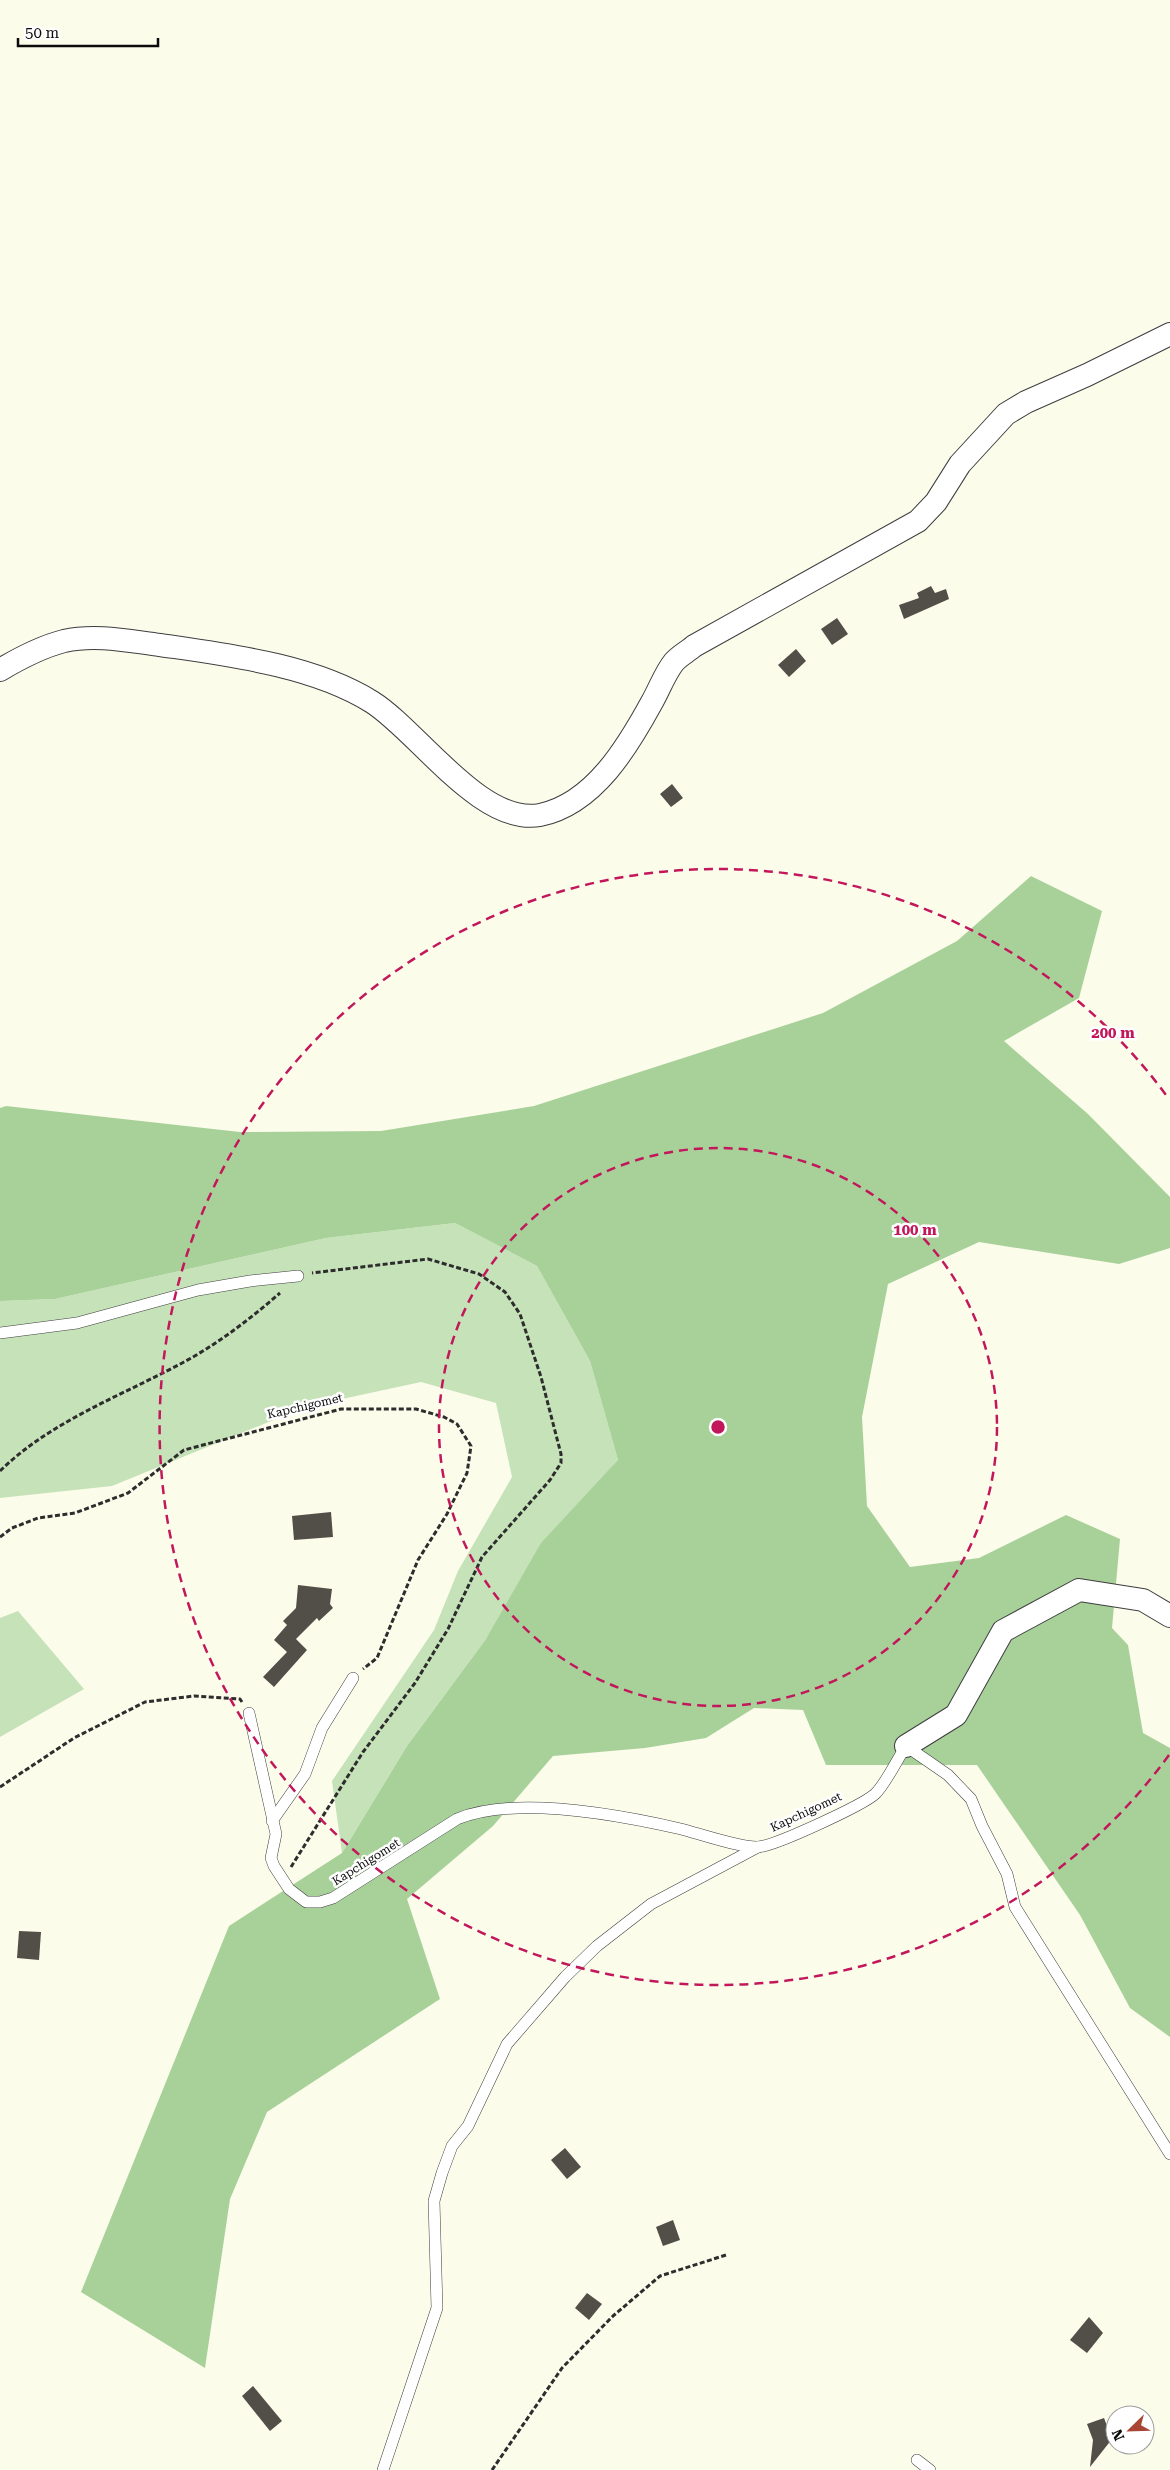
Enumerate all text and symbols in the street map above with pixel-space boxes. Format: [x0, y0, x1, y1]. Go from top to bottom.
scale bar [18, 15, 158, 47]
text: 50 m [25, 24, 60, 42]
text: 200 m [1091, 1024, 1135, 1042]
text: 100 m [893, 1221, 937, 1239]
street label: Kapchigomet [266, 1390, 345, 1421]
centre of rings [709, 1418, 727, 1436]
street label: Kapchigomet [768, 1789, 844, 1835]
street label: Kapchigomet [330, 1835, 403, 1888]
north arrow [1105, 2405, 1155, 2455]
text: N [1108, 2427, 1128, 2443]

